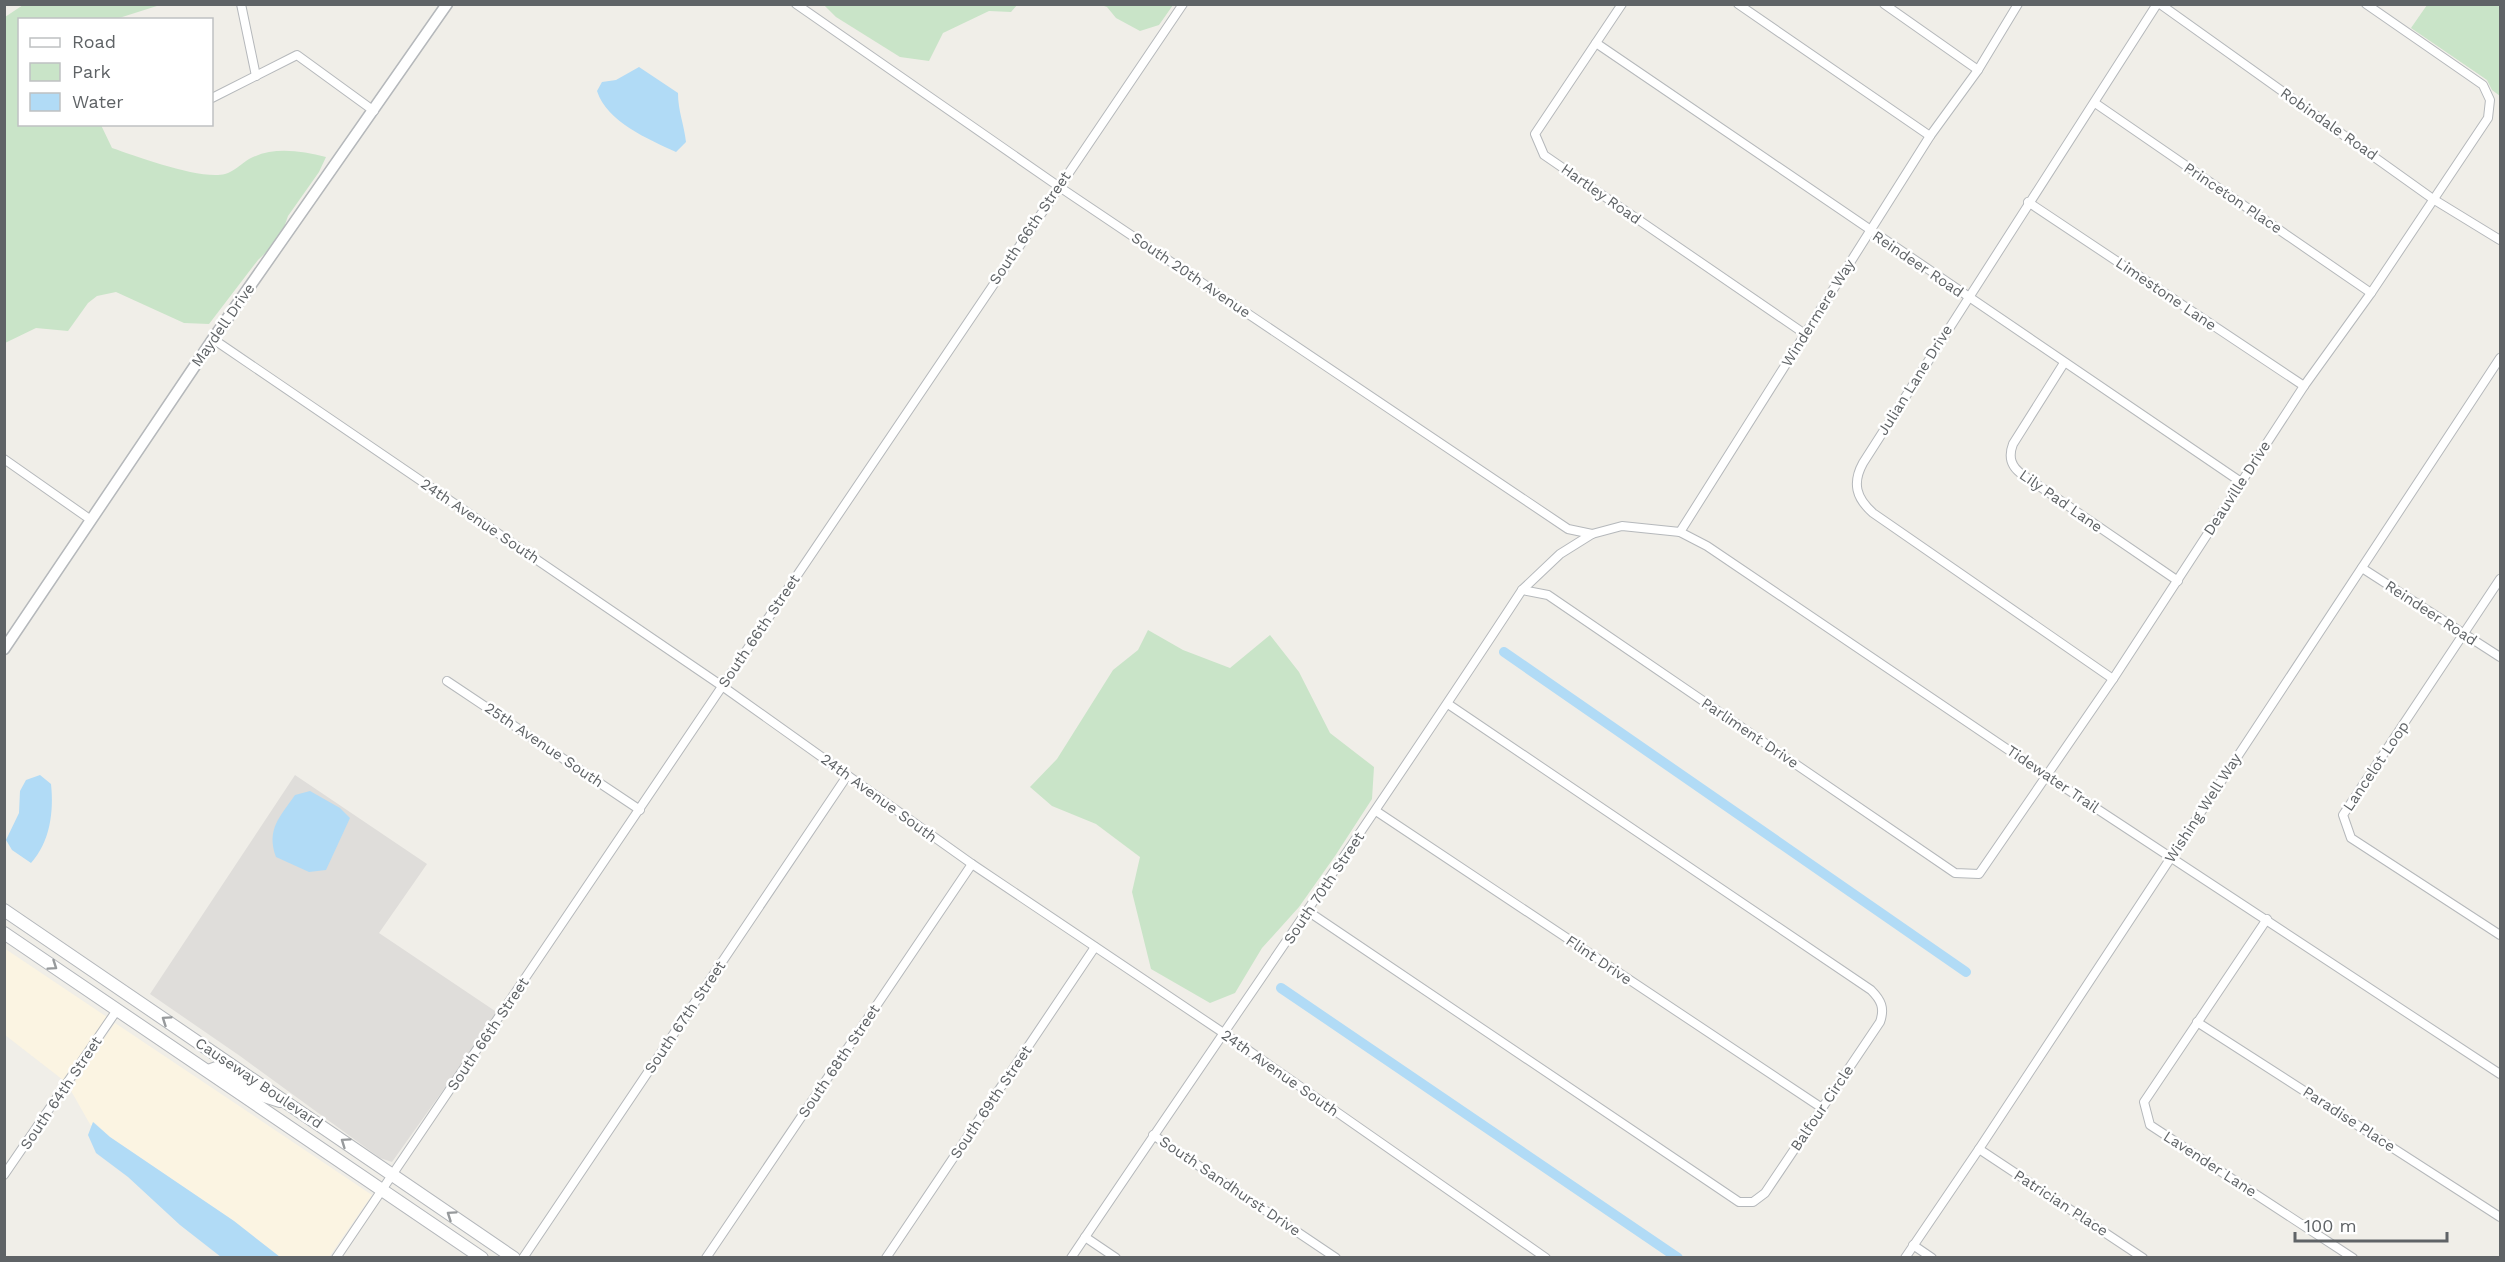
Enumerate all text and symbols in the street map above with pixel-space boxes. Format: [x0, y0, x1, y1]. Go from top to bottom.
legend [18, 18, 213, 126]
text: Road [72, 31, 116, 52]
text: Park [72, 61, 111, 82]
street label: Robindale Road [2277, 84, 2381, 164]
text: Water [72, 91, 124, 112]
street label: Princeton Place [2181, 159, 2285, 237]
street label: Hartley Road [1558, 160, 1644, 228]
street label: South 66th Street [985, 167, 1075, 288]
street label: Reindeer Road [1869, 227, 1967, 301]
street label: South 20th Avenue [1128, 228, 1254, 322]
street label: Limestone Lane [2112, 254, 2220, 334]
street label: Windermere Way [1778, 256, 1859, 370]
street label: Maydell Drive [188, 280, 258, 370]
street label: Julian Lane Drive [1874, 321, 1956, 439]
street label: Deauville Drive [2200, 437, 2274, 539]
street label: Lily Pad Lane [2016, 466, 2106, 536]
street label: 24th Avenue South [417, 475, 543, 567]
street label: South 66th Street [714, 570, 804, 691]
street label: Reindeer Road [2382, 577, 2480, 649]
street label: Parliment Drive [1698, 694, 1802, 772]
street label: 25th Avenue South [481, 699, 607, 791]
street label: Lancelot Loop [2339, 718, 2413, 814]
street label: Tidewater Trail [2003, 741, 2103, 817]
street label: 24th Avenue South [817, 750, 941, 846]
street label: Wishing Well Way [2161, 750, 2245, 866]
street label: South 70th Street [1280, 828, 1369, 947]
street label: Flint Drive [1563, 931, 1635, 989]
street label: South 67th Street [641, 957, 730, 1077]
one-way arrow [46, 959, 57, 970]
street label: South 66th Street [443, 973, 533, 1094]
street label: South 68th Street [794, 1000, 884, 1121]
one-way arrow [162, 1016, 173, 1027]
street label: 24th Avenue South [1218, 1026, 1342, 1120]
street label: South 64th Street [16, 1032, 106, 1153]
street label: Causeway Boulevard [192, 1034, 326, 1132]
street label: South 69th Street [946, 1041, 1036, 1162]
street label: Balfour Circle [1787, 1062, 1857, 1154]
street label: Paradise Place [2299, 1082, 2399, 1156]
street label: Lavender Lane [2160, 1127, 2260, 1201]
street label: South Sandhurst Drive [1156, 1132, 1304, 1240]
one-way arrow [340, 1138, 351, 1149]
street label: Patrician Place [2011, 1166, 2111, 1240]
scale bar [2295, 1205, 2446, 1243]
one-way arrow [447, 1211, 458, 1222]
text: 100 m [2304, 1215, 2357, 1236]

